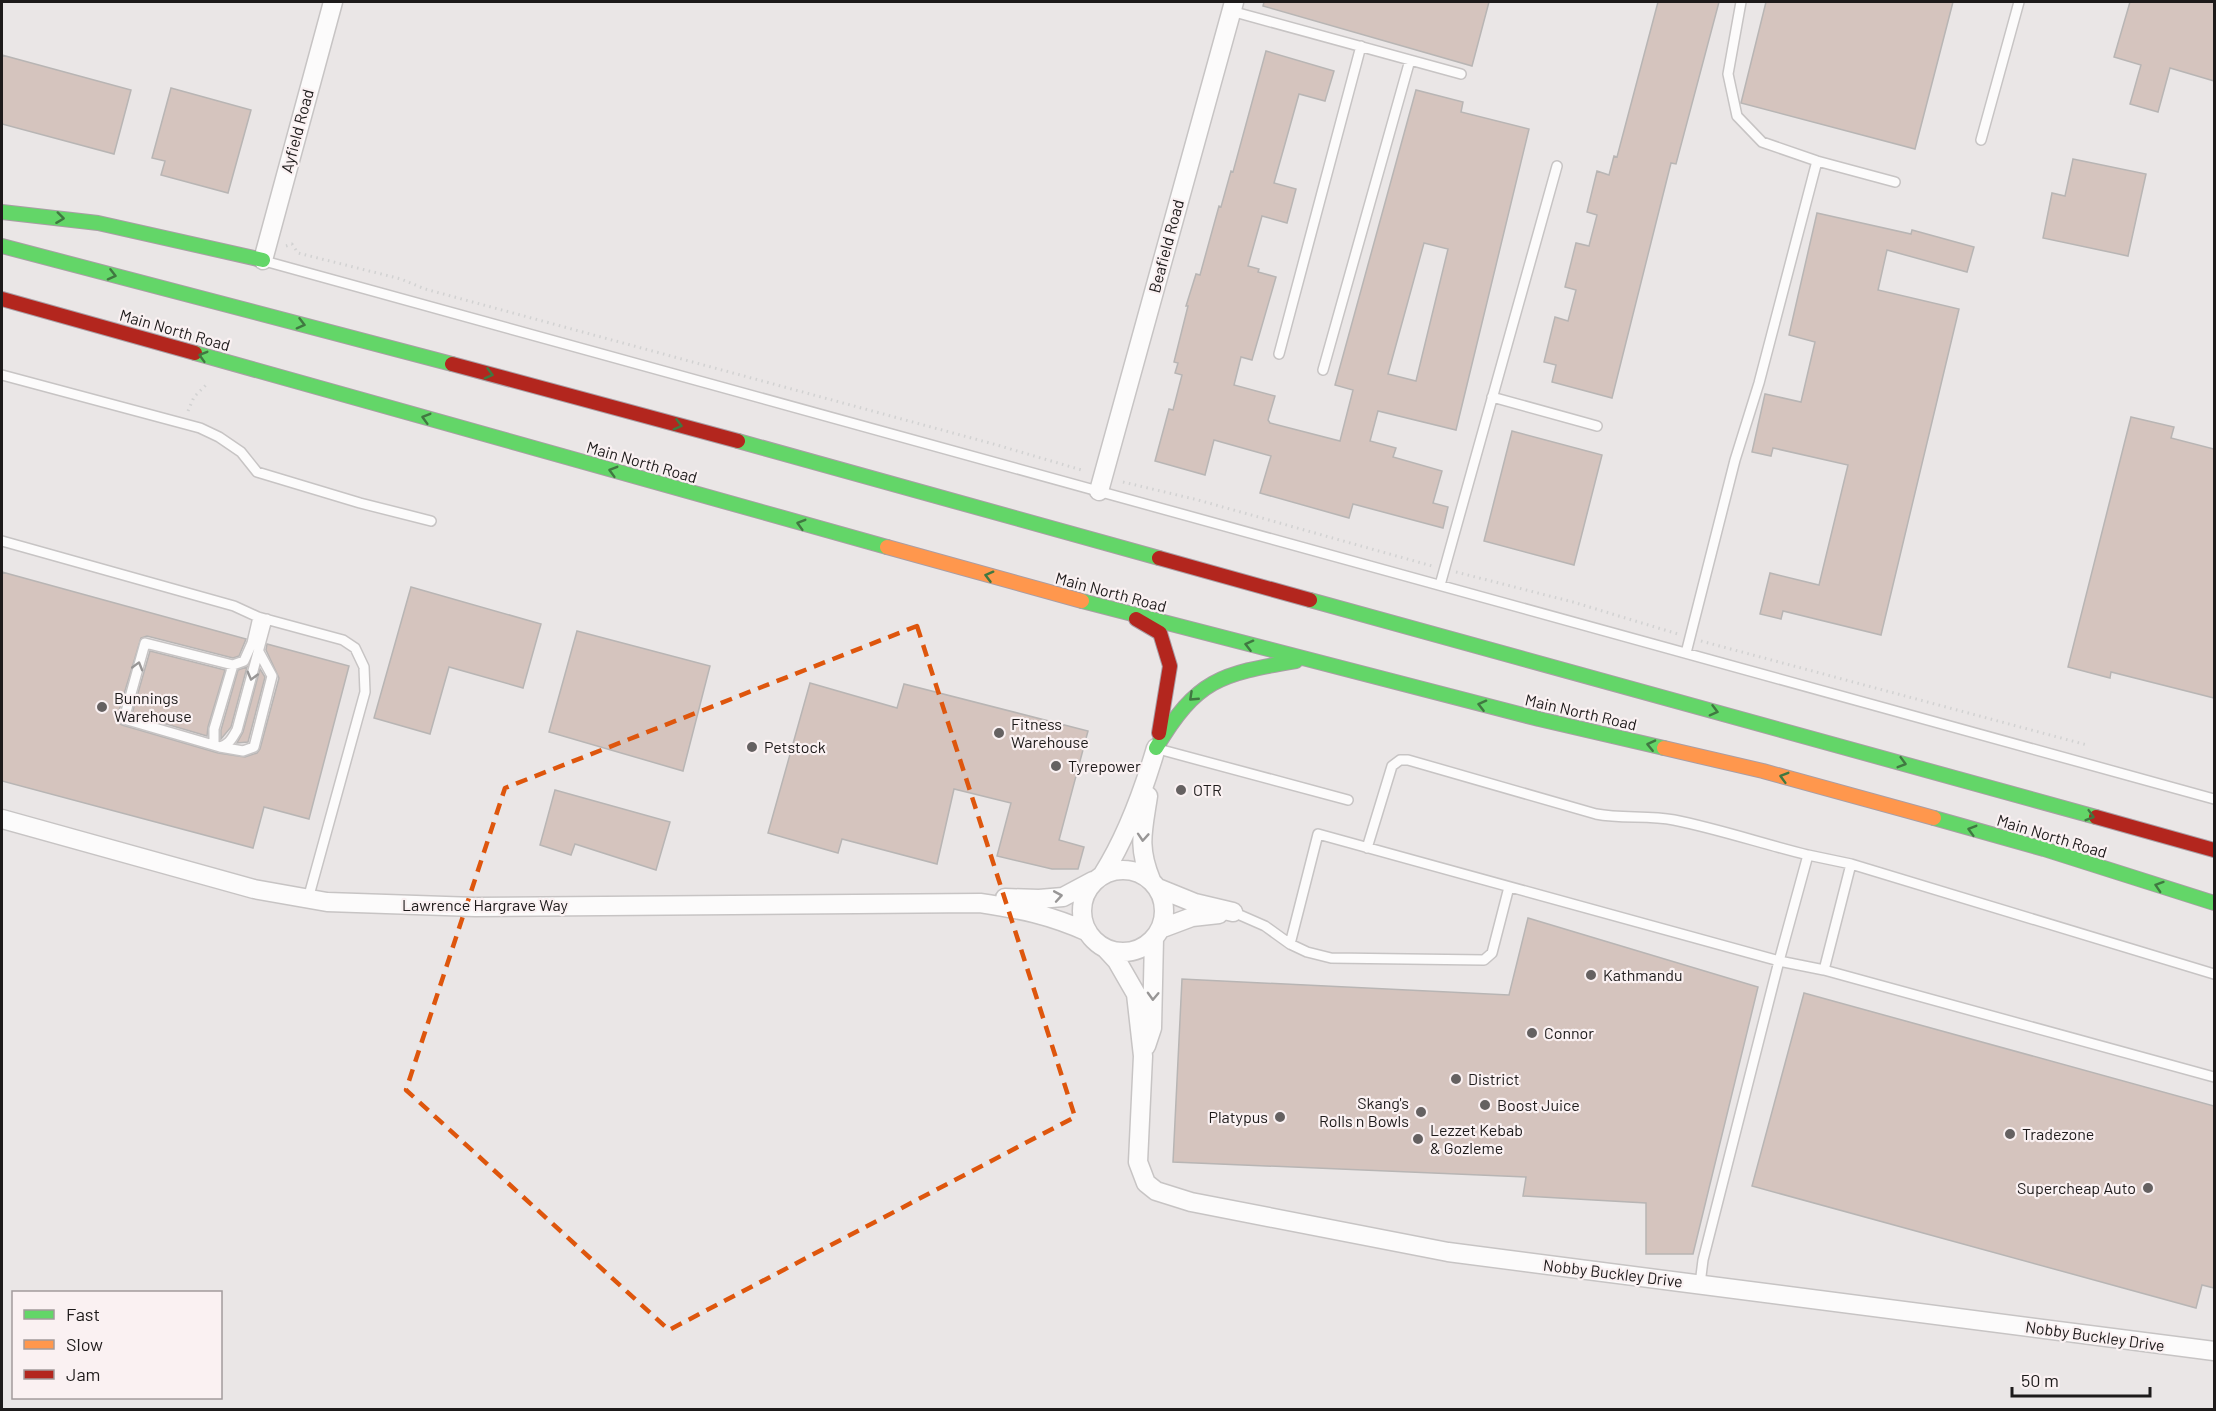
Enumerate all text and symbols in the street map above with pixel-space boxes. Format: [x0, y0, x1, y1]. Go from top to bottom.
street label: Ayfield Road [276, 87, 317, 175]
street label: Beafield Road [1144, 197, 1187, 295]
one-way arrow [55, 212, 64, 224]
one-way arrow [107, 267, 117, 280]
street label: Main North Road [118, 305, 233, 354]
one-way arrow [296, 316, 306, 329]
one-way arrow [199, 350, 209, 363]
one-way arrow [484, 367, 494, 380]
one-way arrow [421, 413, 432, 425]
one-way arrow [672, 418, 682, 431]
street label: Main North Road [585, 437, 700, 486]
one-way arrow [609, 466, 619, 478]
one-way arrow [796, 519, 807, 531]
street label: Main North Road [1054, 568, 1169, 615]
one-way arrow [984, 571, 995, 583]
one-way arrow [1245, 640, 1255, 653]
one-way arrow [131, 661, 144, 671]
one-way arrow [247, 670, 259, 681]
place label: Bunnings Warehouse [114, 688, 192, 725]
one-way arrow [1189, 689, 1200, 700]
street label: Main North Road [1523, 689, 1639, 734]
one-way arrow [1477, 699, 1487, 712]
marker: Bunnings Warehouse [95, 700, 109, 714]
one-way arrow [1709, 704, 1719, 717]
place label: Fitness Warehouse [1011, 714, 1089, 751]
marker: Fitness Warehouse [992, 726, 1006, 740]
place label: Petstock [764, 737, 826, 756]
marker: Petstock [745, 740, 759, 754]
one-way arrow [1646, 740, 1656, 753]
place label: Tyrepower [1068, 756, 1141, 775]
one-way arrow [1896, 756, 1907, 768]
marker: Tyrepower [1049, 759, 1063, 773]
one-way arrow [1779, 772, 1789, 785]
place label: OTR [1193, 780, 1222, 799]
marker: OTR [1174, 783, 1188, 797]
one-way arrow [2085, 808, 2095, 821]
street label: Main North Road [1995, 810, 2110, 861]
one-way arrow [1967, 824, 1977, 837]
one-way arrow [1136, 833, 1149, 842]
one-way arrow [2154, 881, 2165, 893]
one-way arrow [1053, 891, 1063, 903]
street label: Lawrence Hargrave Way [402, 895, 569, 914]
place label: Kathmandu [1603, 965, 1683, 984]
marker: Kathmandu [1584, 968, 1598, 982]
one-way arrow [1146, 992, 1159, 1001]
place label: Connor [1544, 1023, 1594, 1042]
marker: Connor [1525, 1026, 1539, 1040]
place label: District [1468, 1069, 1520, 1088]
marker: District [1449, 1072, 1463, 1086]
place label: Skang's Rolls n Bowls [1319, 1093, 1409, 1130]
place label: Boost Juice [1497, 1095, 1580, 1114]
marker: Boost Juice [1478, 1098, 1492, 1112]
marker: Skang's Rolls n Bowls [1414, 1105, 1428, 1119]
place label: Platypus [1208, 1107, 1268, 1126]
marker: Platypus [1273, 1110, 1287, 1124]
place label: Lezzet Kebab & Gozleme [1430, 1120, 1523, 1157]
place label: Tradezone [2022, 1124, 2094, 1143]
marker: Tradezone [2003, 1127, 2017, 1141]
marker: Lezzet Kebab & Gozleme [1411, 1132, 1425, 1146]
place label: Supercheap Auto [2017, 1178, 2136, 1197]
marker: Supercheap Auto [2141, 1181, 2155, 1195]
street label: Nobby Buckley Drive [1542, 1255, 1684, 1290]
legend [12, 1291, 222, 1399]
text: Fast [66, 1303, 100, 1325]
street label: Nobby Buckley Drive [2024, 1316, 2166, 1355]
text: Slow [66, 1333, 103, 1355]
scale bar [2012, 1360, 2150, 1398]
text: Jam [66, 1363, 100, 1385]
text: 50 m [2021, 1369, 2059, 1391]

